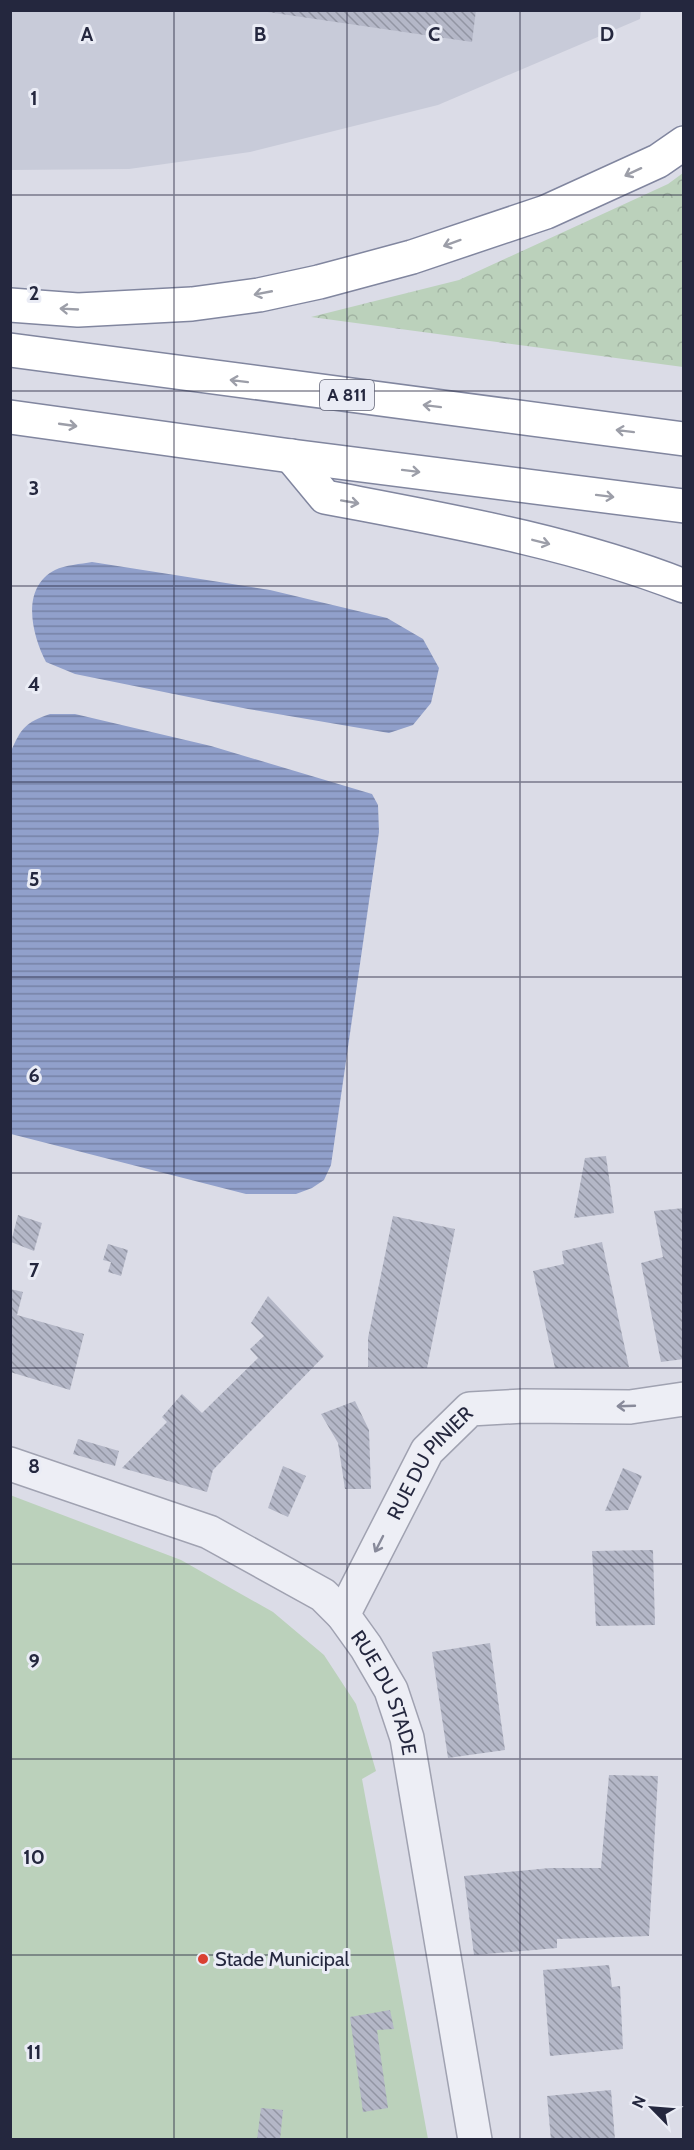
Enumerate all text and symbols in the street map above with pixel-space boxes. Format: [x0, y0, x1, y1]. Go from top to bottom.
text: A [81, 22, 94, 46]
text: B [254, 22, 266, 46]
text: C [428, 22, 440, 46]
text: D [600, 22, 614, 46]
text: 1 [30, 86, 38, 110]
one-way arrow [624, 167, 642, 178]
one-way arrow [443, 238, 461, 249]
text: 2 [29, 281, 39, 305]
one-way arrow [254, 288, 274, 299]
one-way arrow [60, 303, 80, 314]
one-way arrow [229, 376, 249, 387]
road number: A 811 [320, 380, 374, 410]
one-way arrow [423, 401, 443, 412]
one-way arrow [58, 420, 78, 431]
one-way arrow [616, 426, 636, 437]
one-way arrow [401, 466, 421, 477]
text: 3 [29, 476, 39, 500]
one-way arrow [594, 491, 614, 502]
one-way arrow [340, 497, 359, 508]
one-way arrow [531, 537, 550, 549]
text: 4 [28, 672, 40, 696]
text: 5 [29, 867, 39, 891]
text: 6 [28, 1063, 40, 1087]
text: 7 [29, 1258, 40, 1282]
street label: RUE DU PINIER [382, 1401, 478, 1524]
one-way arrow [616, 1401, 636, 1412]
text: 8 [28, 1454, 40, 1478]
one-way arrow [373, 1535, 384, 1553]
street label: RUE DU STADE [346, 1626, 422, 1757]
text: 9 [28, 1649, 40, 1673]
text: 10 [23, 1845, 45, 1869]
place label: Stade Municipal [215, 1947, 350, 1971]
marker: Stade Municipal [196, 1952, 210, 1966]
text: 11 [27, 2040, 41, 2064]
north arrow [622, 2078, 682, 2138]
text: N [628, 2093, 650, 2111]

